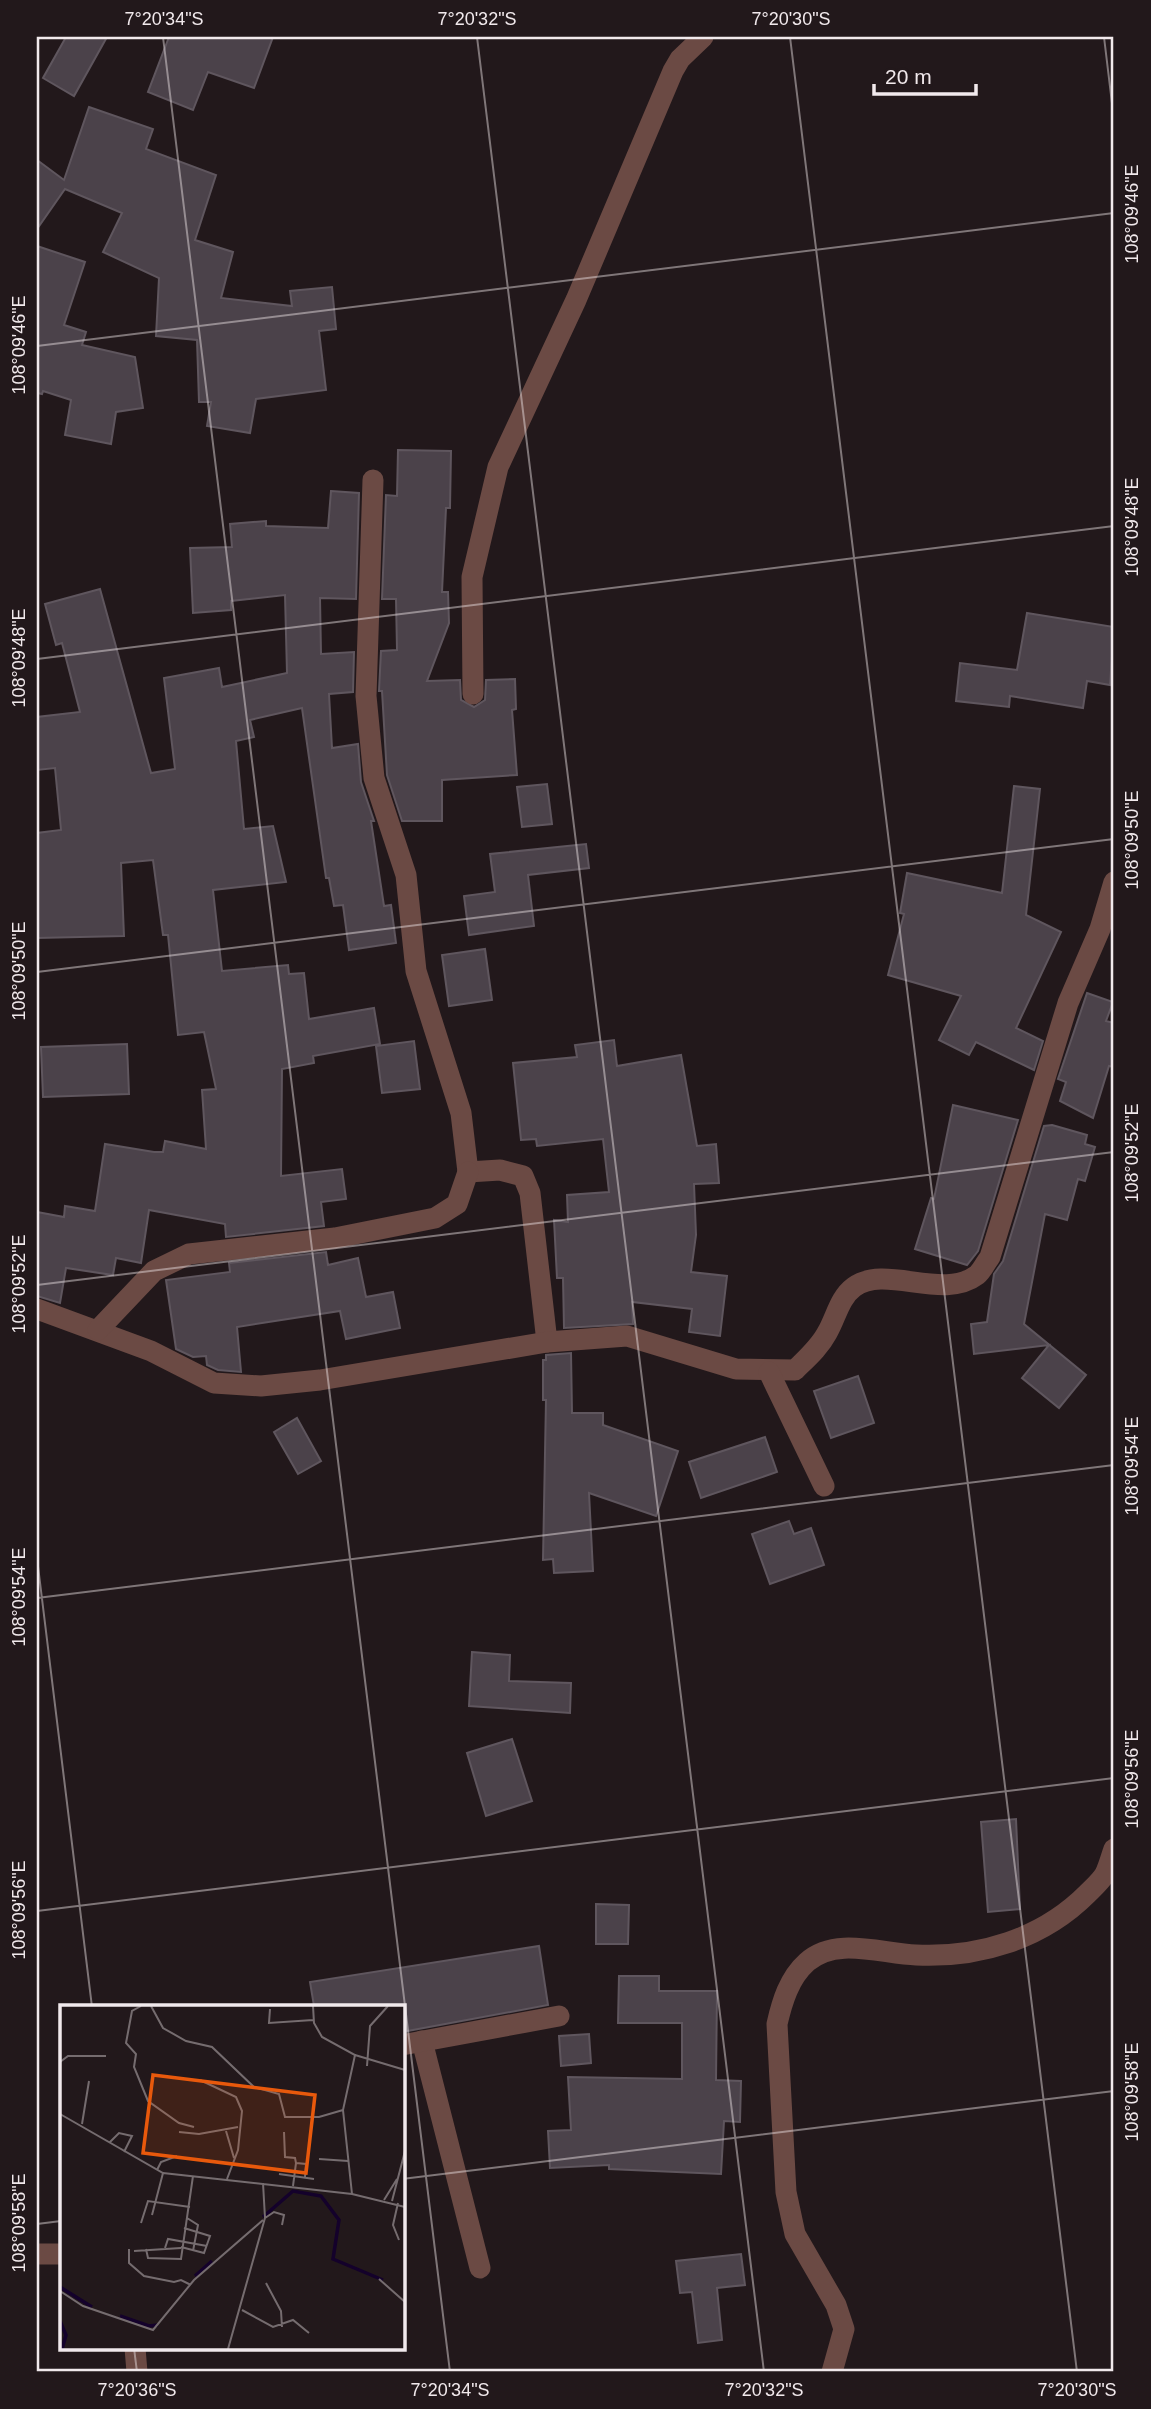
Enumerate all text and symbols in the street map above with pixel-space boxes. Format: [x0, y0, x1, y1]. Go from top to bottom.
text: 7°20'34"S [124, 9, 204, 29]
text: 7°20'32"S [437, 9, 517, 29]
text: 7°20'30"S [751, 9, 831, 29]
scale bar [874, 52, 976, 96]
text: 20 m [885, 65, 932, 88]
text: 108°09'46"E [1122, 164, 1142, 264]
text: 108°09'46"E [9, 295, 29, 395]
text: 108°09'48"E [1122, 477, 1142, 577]
text: 108°09'48"E [9, 608, 29, 708]
text: 108°09'50"E [1122, 790, 1142, 890]
text: 108°09'50"E [9, 921, 29, 1021]
text: 108°09'52"E [1122, 1103, 1142, 1203]
text: 108°09'52"E [9, 1234, 29, 1334]
text: 108°09'54"E [1122, 1416, 1142, 1516]
text: 108°09'54"E [9, 1547, 29, 1647]
text: 108°09'56"E [1122, 1729, 1142, 1829]
text: 108°09'56"E [9, 1860, 29, 1960]
inset map [60, 2005, 404, 2350]
text: 108°09'58"E [1122, 2042, 1142, 2142]
text: 108°09'58"E [9, 2173, 29, 2273]
text: 7°20'36"S [97, 2380, 177, 2400]
text: 7°20'34"S [410, 2380, 490, 2400]
text: 7°20'32"S [724, 2380, 804, 2400]
text: 7°20'30"S [1037, 2380, 1117, 2400]

